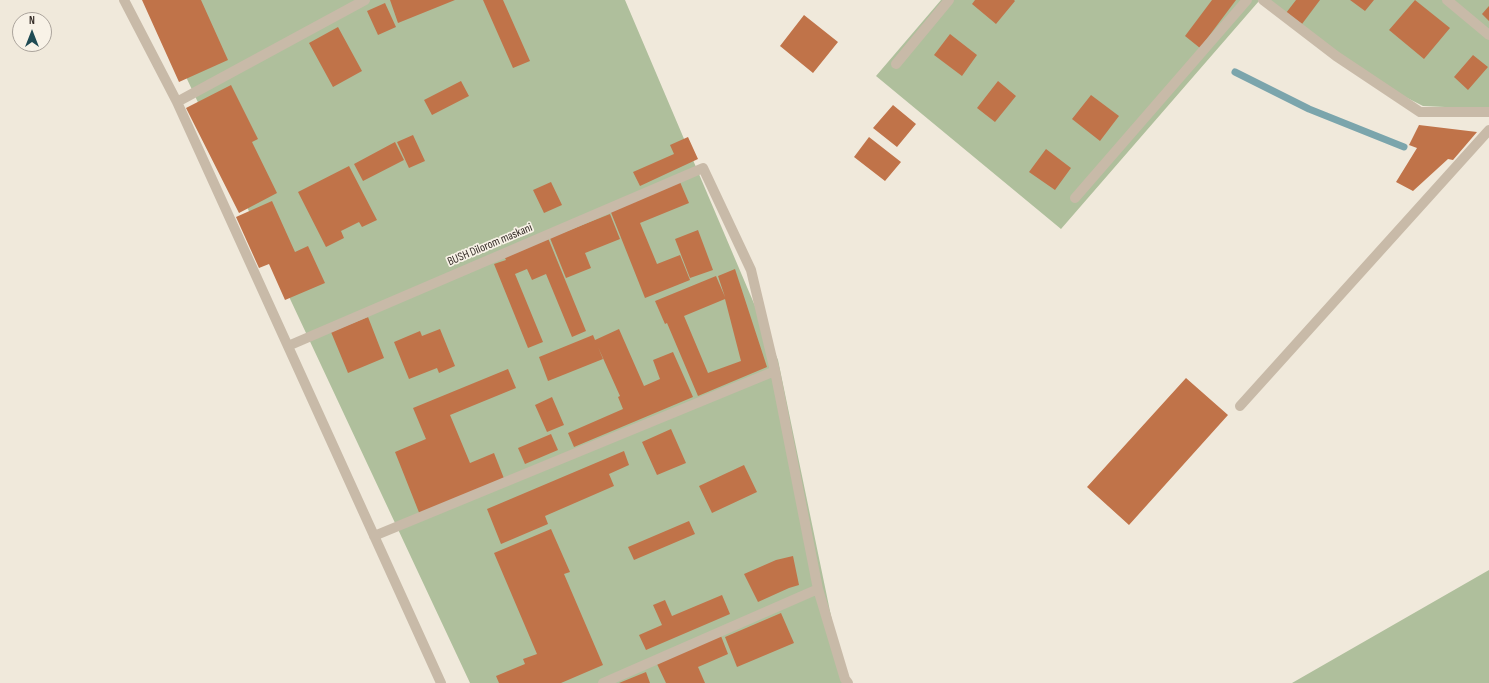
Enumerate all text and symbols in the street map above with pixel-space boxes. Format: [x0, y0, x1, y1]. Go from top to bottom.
north arrow [12, 12, 52, 52]
text: N [29, 14, 35, 27]
street label: BUSH Dilorom maskani [445, 221, 535, 269]

